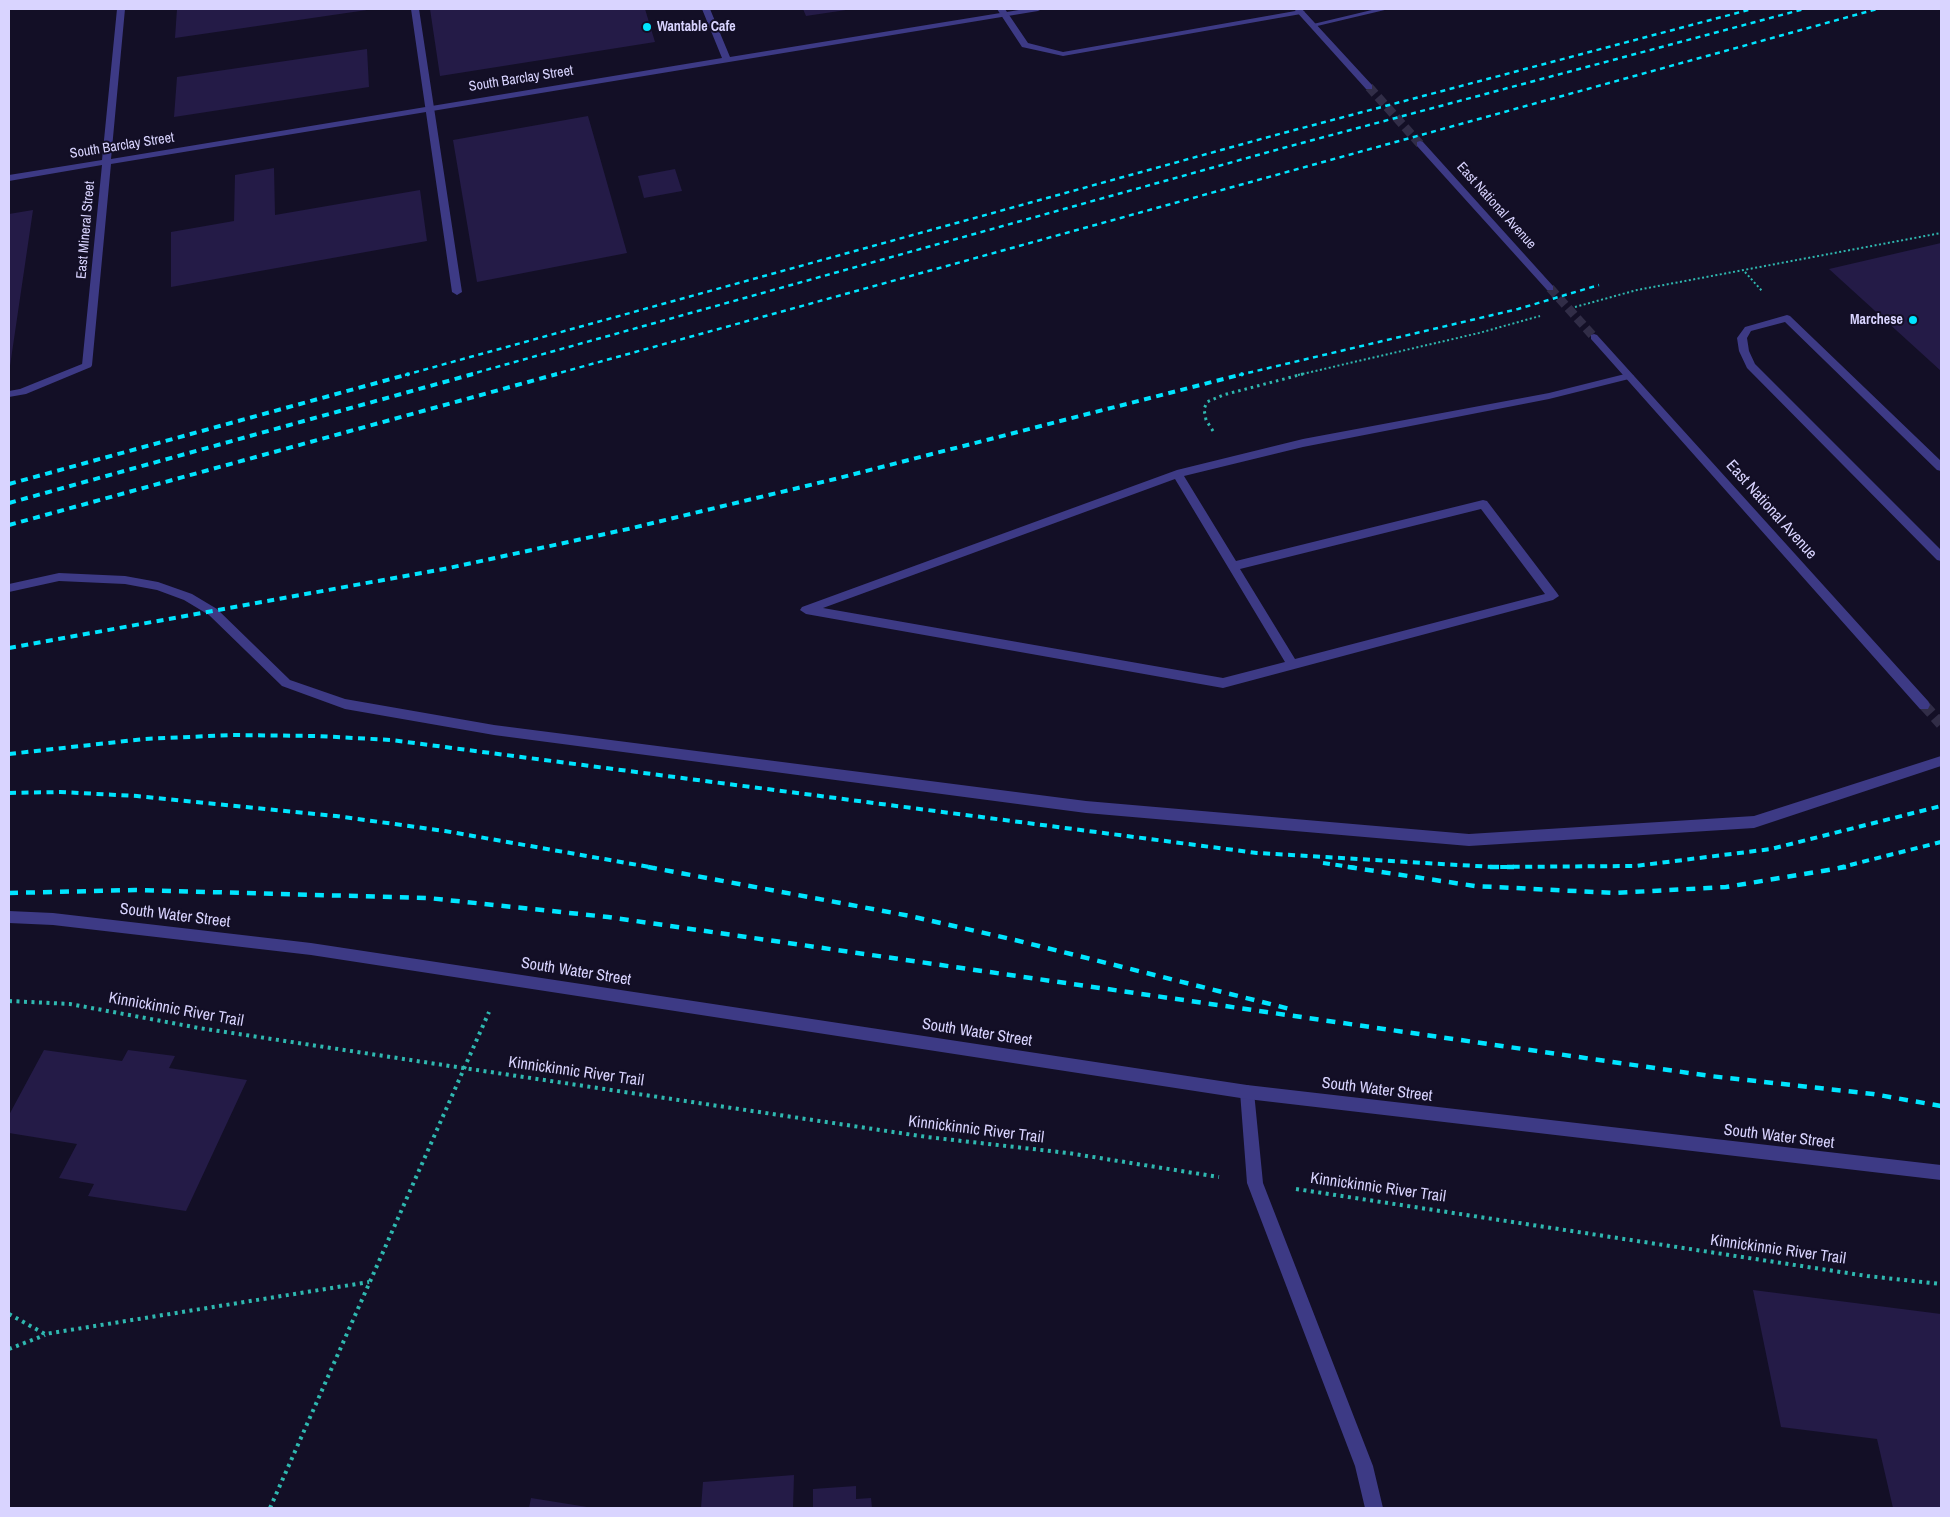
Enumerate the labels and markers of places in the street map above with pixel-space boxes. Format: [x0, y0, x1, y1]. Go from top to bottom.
place label: Wantable Cafe [657, 19, 736, 35]
marker: Wantable Cafe [641, 21, 653, 33]
place label: Marchese [1850, 312, 1903, 328]
marker: Marchese [1907, 314, 1919, 326]

